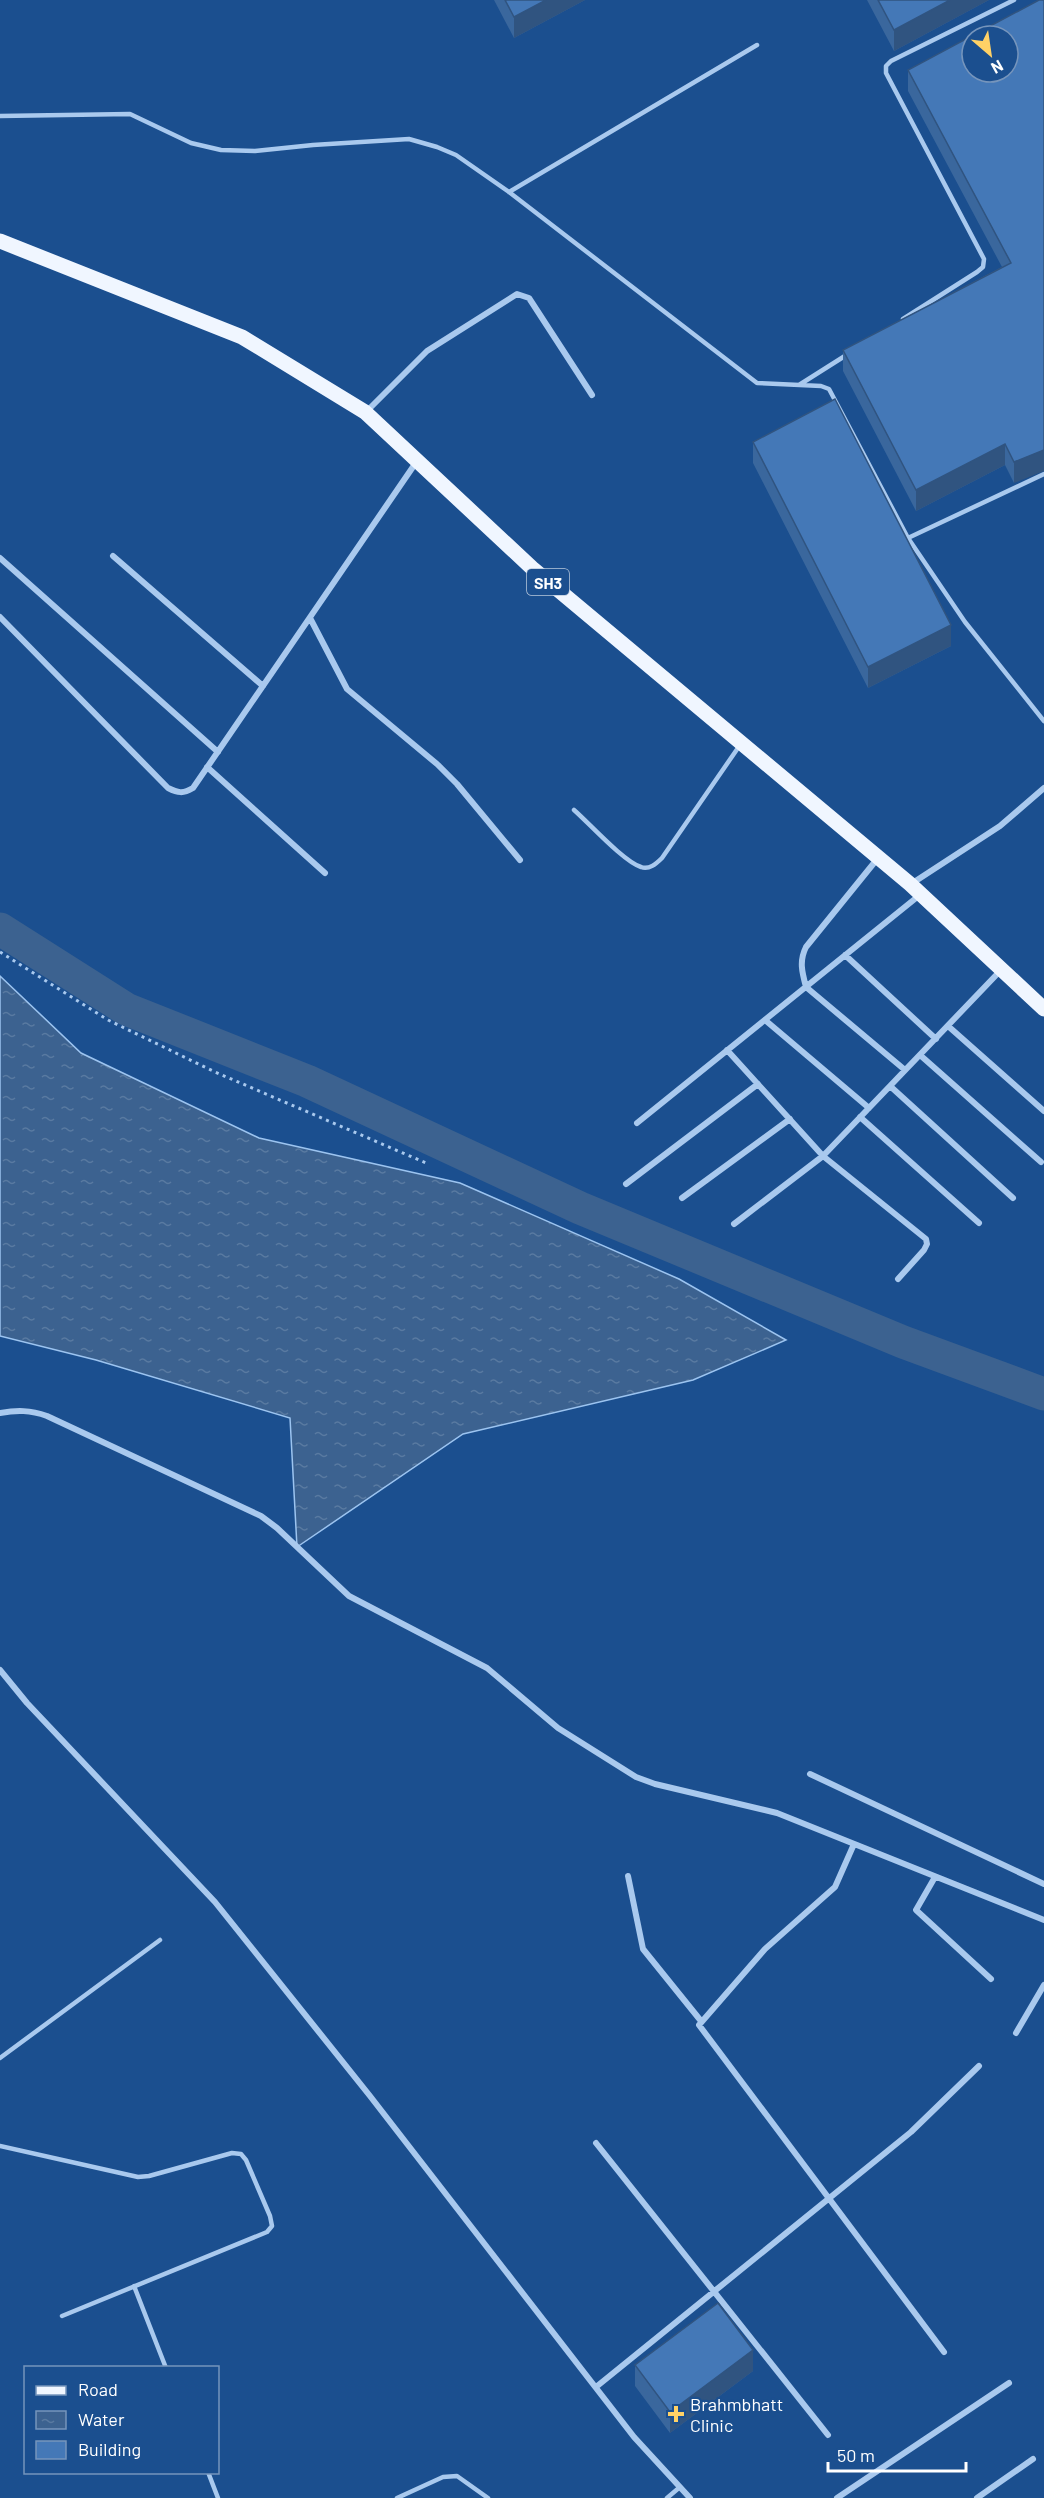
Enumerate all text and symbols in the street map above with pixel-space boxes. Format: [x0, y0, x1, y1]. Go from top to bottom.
north arrow [960, 24, 1020, 84]
text: N [988, 57, 1007, 78]
road number: SH3 [527, 569, 569, 595]
legend [24, 2366, 219, 2474]
text: Road [78, 2378, 118, 2400]
place label: Brahmbhatt Clinic [690, 2393, 783, 2436]
marker: Brahmbhatt Clinic [667, 2405, 685, 2423]
text: Water [78, 2408, 125, 2430]
scale bar [828, 2435, 966, 2473]
text: Building [78, 2438, 141, 2460]
text: 50 m [837, 2444, 875, 2466]

